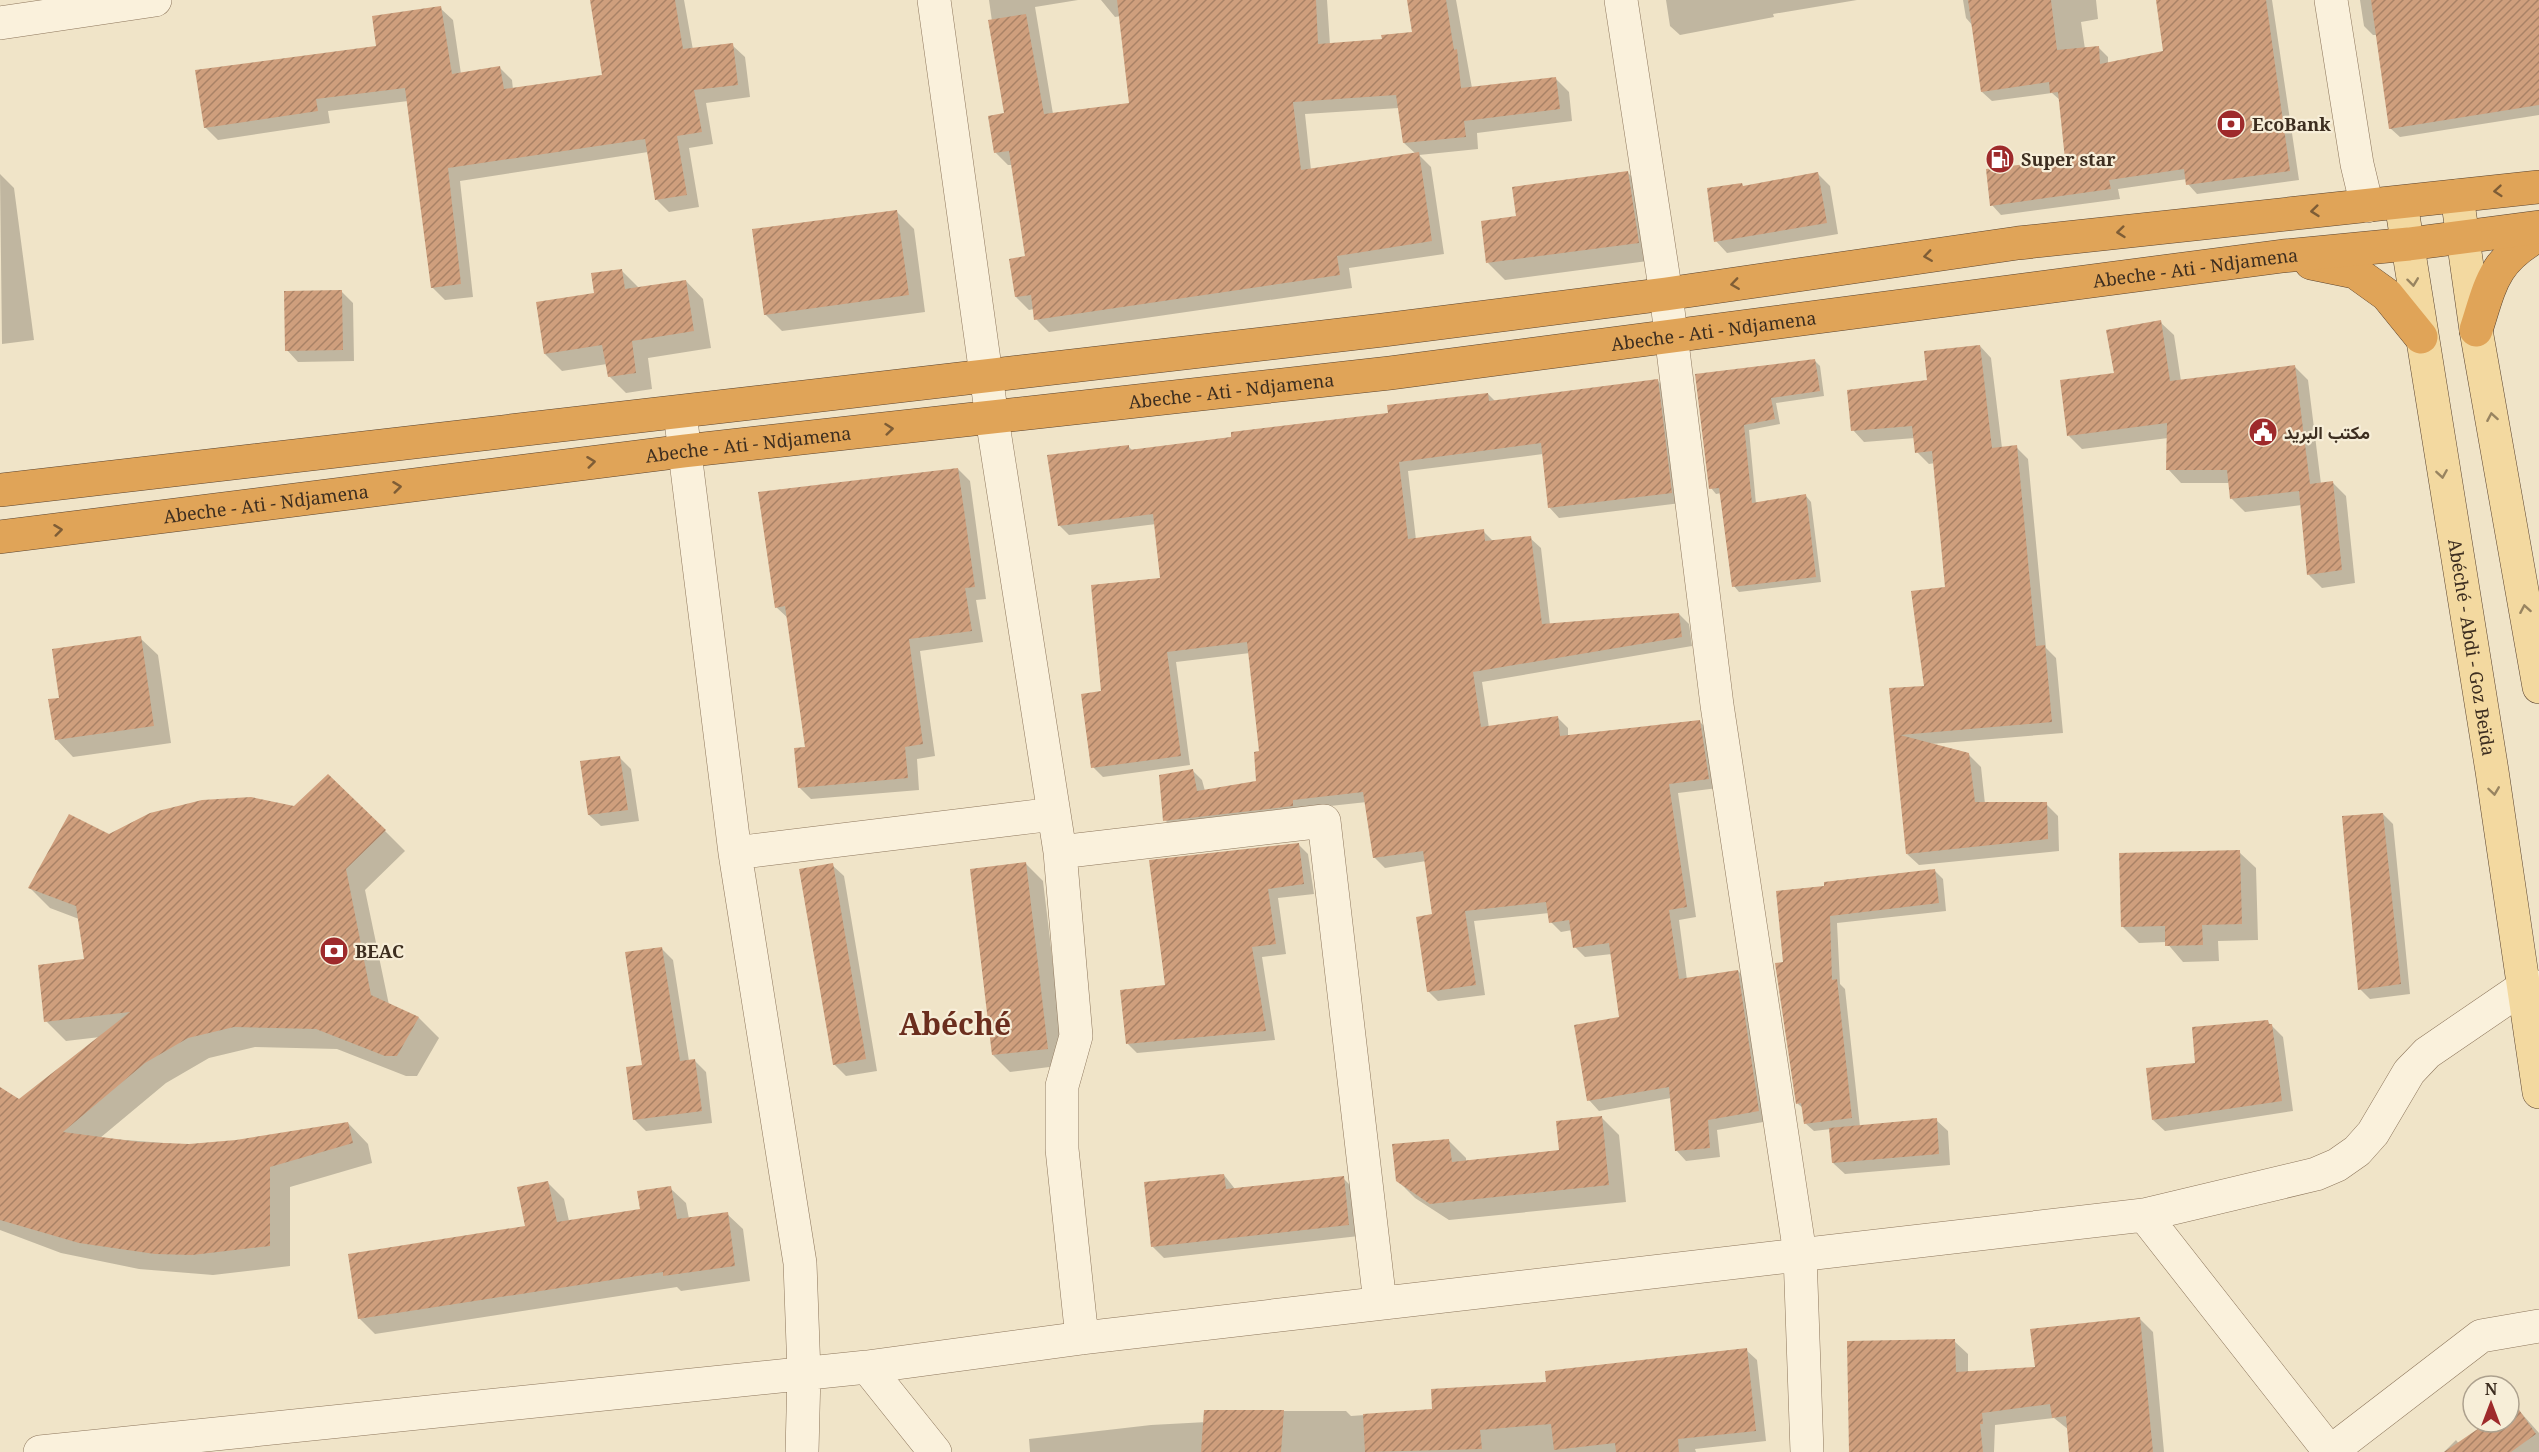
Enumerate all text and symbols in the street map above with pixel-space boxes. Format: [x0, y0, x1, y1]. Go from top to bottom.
bank icon: EcoBank [2215, 108, 2247, 140]
place label: EcoBank [2252, 112, 2331, 136]
fuel station icon: Super star [1984, 143, 2016, 175]
place label: Super star [2021, 147, 2116, 171]
one-way arrow [2493, 184, 2502, 197]
one-way arrow [2311, 204, 2320, 217]
one-way arrow [2117, 225, 2126, 238]
street label: Abeche - Ati - Ndjamena [2091, 243, 2299, 293]
one-way arrow [1923, 249, 1932, 261]
one-way arrow [1730, 277, 1740, 290]
one-way arrow [2406, 277, 2418, 286]
street label: Abeche - Ati - Ndjamena [1609, 305, 1818, 356]
street label: Abeche - Ati - Ndjamena [1127, 367, 1335, 414]
one-way arrow [2486, 412, 2498, 422]
public building icon: مكتب البريد [2247, 416, 2279, 448]
place label: مكتب البريد [2284, 420, 2370, 444]
street label: Abeche - Ati - Ndjamena [644, 421, 852, 468]
one-way arrow [884, 423, 893, 436]
one-way arrow [586, 457, 595, 469]
one-way arrow [2436, 470, 2448, 479]
street label: Abeche - Ati - Ndjamena [162, 479, 370, 528]
one-way arrow [393, 481, 402, 494]
one-way arrow [53, 524, 63, 536]
street label: Abéché - Abdi - Goz Beïda [2443, 537, 2501, 758]
one-way arrow [2520, 604, 2532, 614]
one-way arrow [2488, 786, 2500, 796]
bank icon: BEAC [318, 935, 350, 967]
place label: BEAC [355, 939, 404, 963]
district label: Abéché [899, 1003, 1011, 1044]
north arrow [2461, 1374, 2521, 1434]
text: N [2485, 1378, 2498, 1400]

